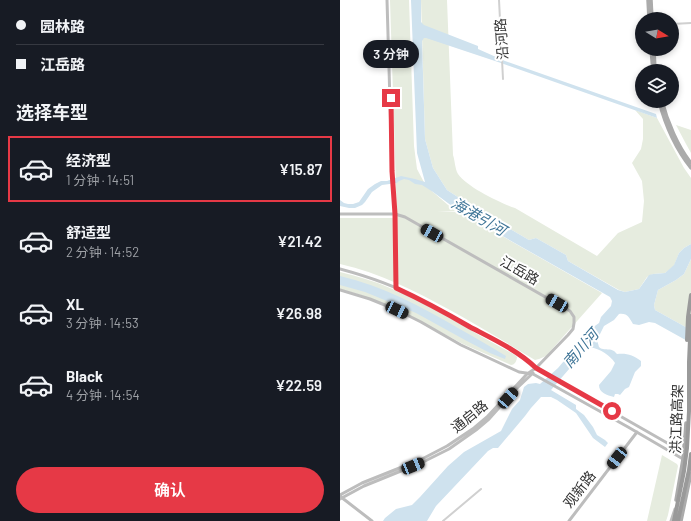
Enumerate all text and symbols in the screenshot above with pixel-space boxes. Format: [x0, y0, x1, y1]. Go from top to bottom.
north arrow [635, 12, 679, 56]
map controls [635, 12, 679, 108]
text: 园林路 [40, 17, 85, 35]
street label: 沿河路 [491, 17, 511, 61]
callout: 3 分钟 [363, 40, 419, 68]
text: 3 分钟 [373, 46, 409, 62]
text: 江岳路 [40, 55, 85, 73]
button: layers [635, 64, 679, 108]
route end [382, 89, 400, 107]
text: 选择车型 [16, 101, 88, 123]
icon: car [18, 151, 54, 187]
text: 经济型 [66, 151, 111, 169]
text: ¥15.87 [279, 160, 322, 178]
text: 1 分钟 · 14:51 [66, 172, 134, 188]
water label: 海港引河 [449, 193, 512, 240]
car [419, 222, 445, 244]
icon: car [18, 223, 54, 259]
text: 舒适型 [66, 223, 111, 241]
text: ¥21.42 [277, 232, 322, 250]
text: 2 分钟 · 14:52 [66, 244, 139, 260]
street label: 江岳路 [498, 252, 542, 288]
car [544, 292, 570, 314]
icon: car [18, 295, 54, 331]
text: XL [66, 295, 84, 313]
car [384, 299, 410, 321]
text: ¥26.98 [275, 304, 322, 322]
text: 3 分钟 · 14:53 [66, 315, 139, 331]
water label: 南川河 [558, 323, 604, 371]
icon: car [18, 367, 54, 403]
text: Black [66, 367, 103, 385]
text: ¥22.59 [275, 376, 322, 394]
street label: 洪江路高架 [666, 384, 686, 454]
car [496, 385, 520, 411]
text: 4 分钟 · 14:54 [66, 387, 140, 403]
street label: 通启路 [447, 396, 491, 436]
route start [603, 402, 621, 420]
car [605, 445, 629, 471]
car [400, 456, 426, 476]
button: 确认 [16, 467, 324, 513]
street label: 观新路 [559, 467, 599, 511]

